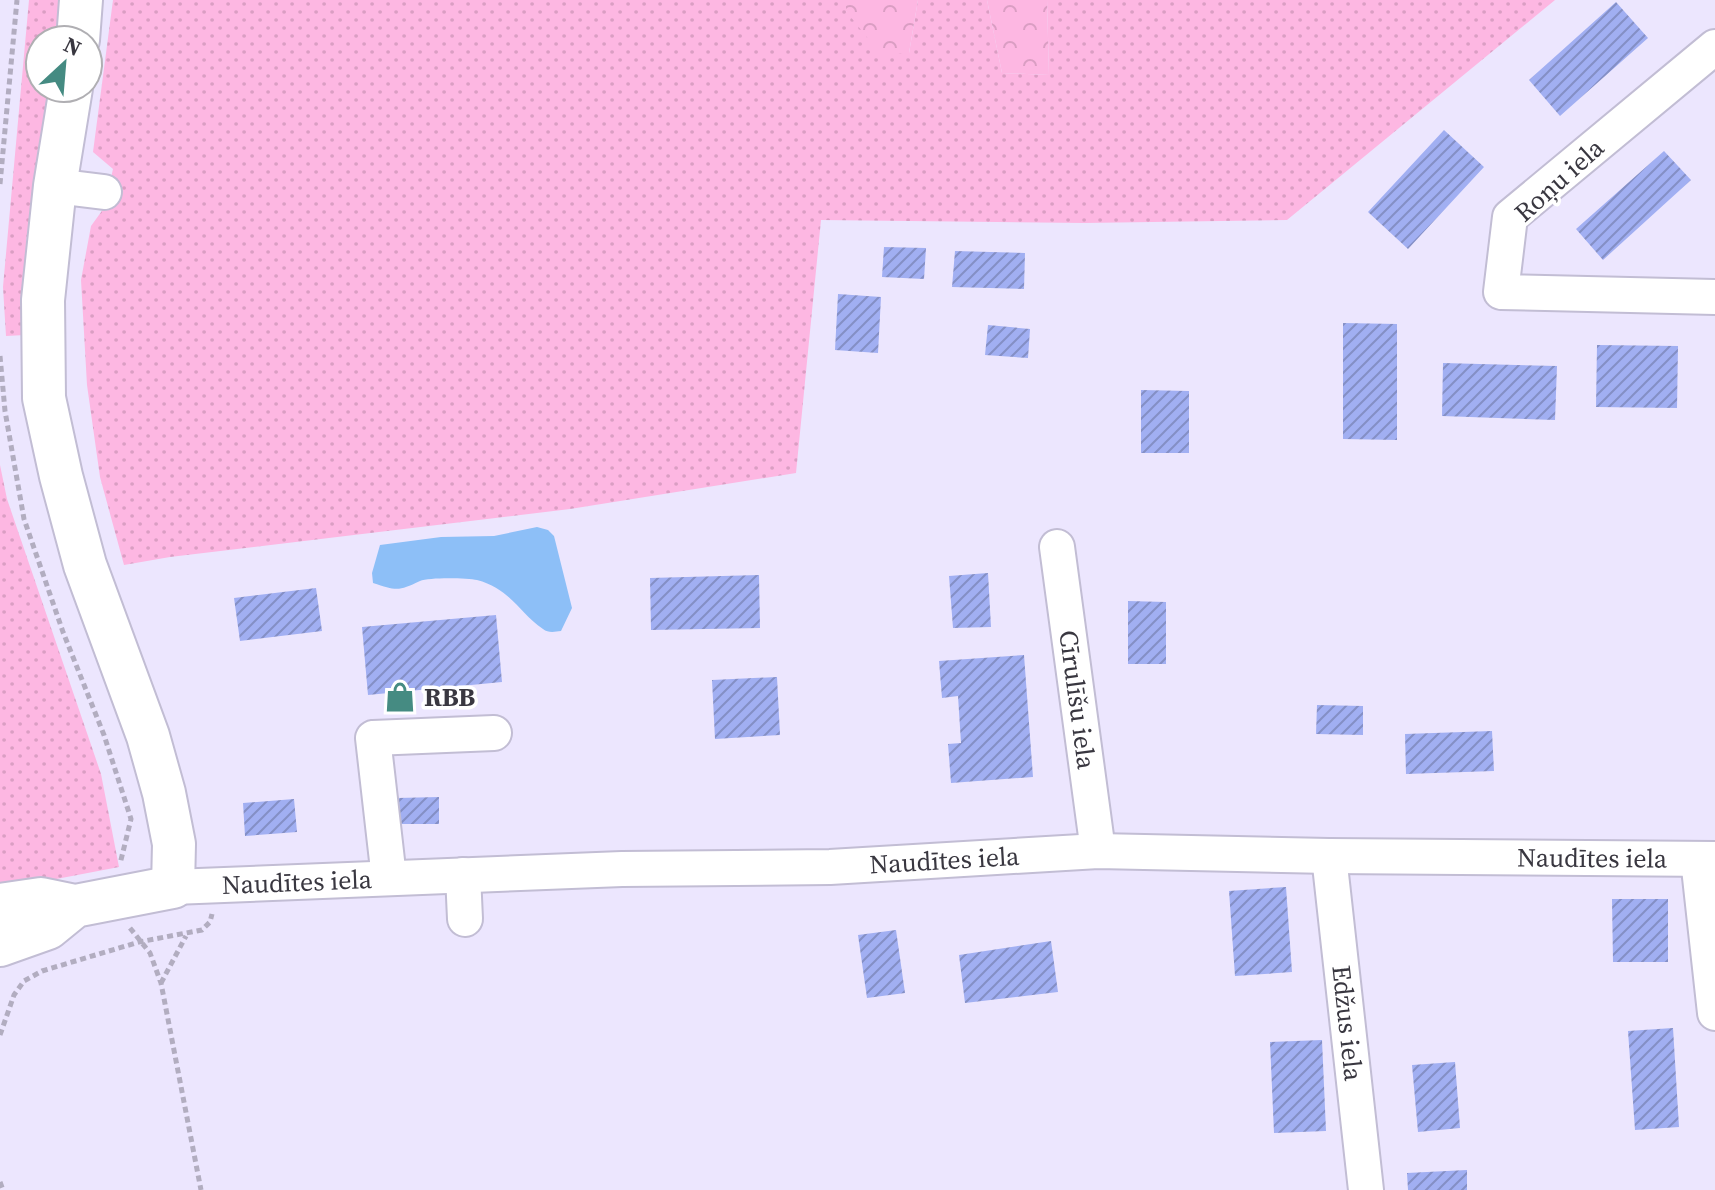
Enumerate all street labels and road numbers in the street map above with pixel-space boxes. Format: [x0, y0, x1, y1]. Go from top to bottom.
street label: Roņu iela [1506, 130, 1612, 230]
street label: Cīrulīšu iela [1050, 628, 1105, 772]
street label: Naudītes iela [868, 838, 1021, 883]
street label: Naudītes iela [1517, 839, 1668, 877]
street label: Naudītes iela [221, 861, 373, 903]
street label: Edžus iela [1323, 963, 1372, 1084]

